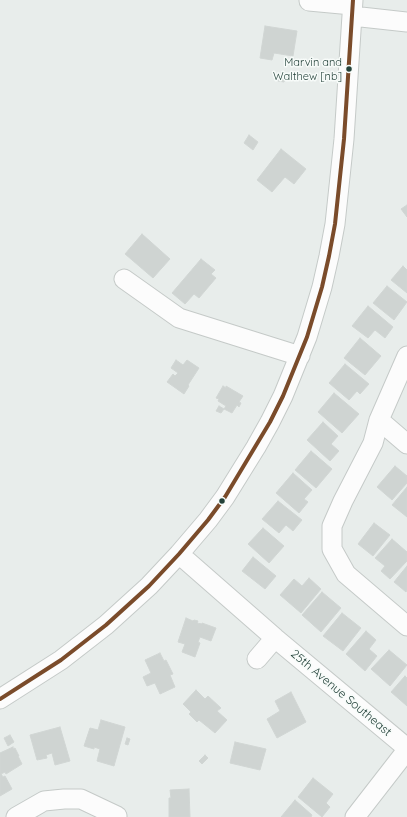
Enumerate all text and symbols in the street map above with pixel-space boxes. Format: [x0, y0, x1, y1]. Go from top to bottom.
place label: Marvin and Walthew [nb] [273, 56, 342, 82]
marker: Marvin and Walthew [nb] [344, 64, 354, 74]
unlabelled marker [217, 496, 227, 506]
street label: 25th Avenue Southeast [288, 647, 394, 739]

